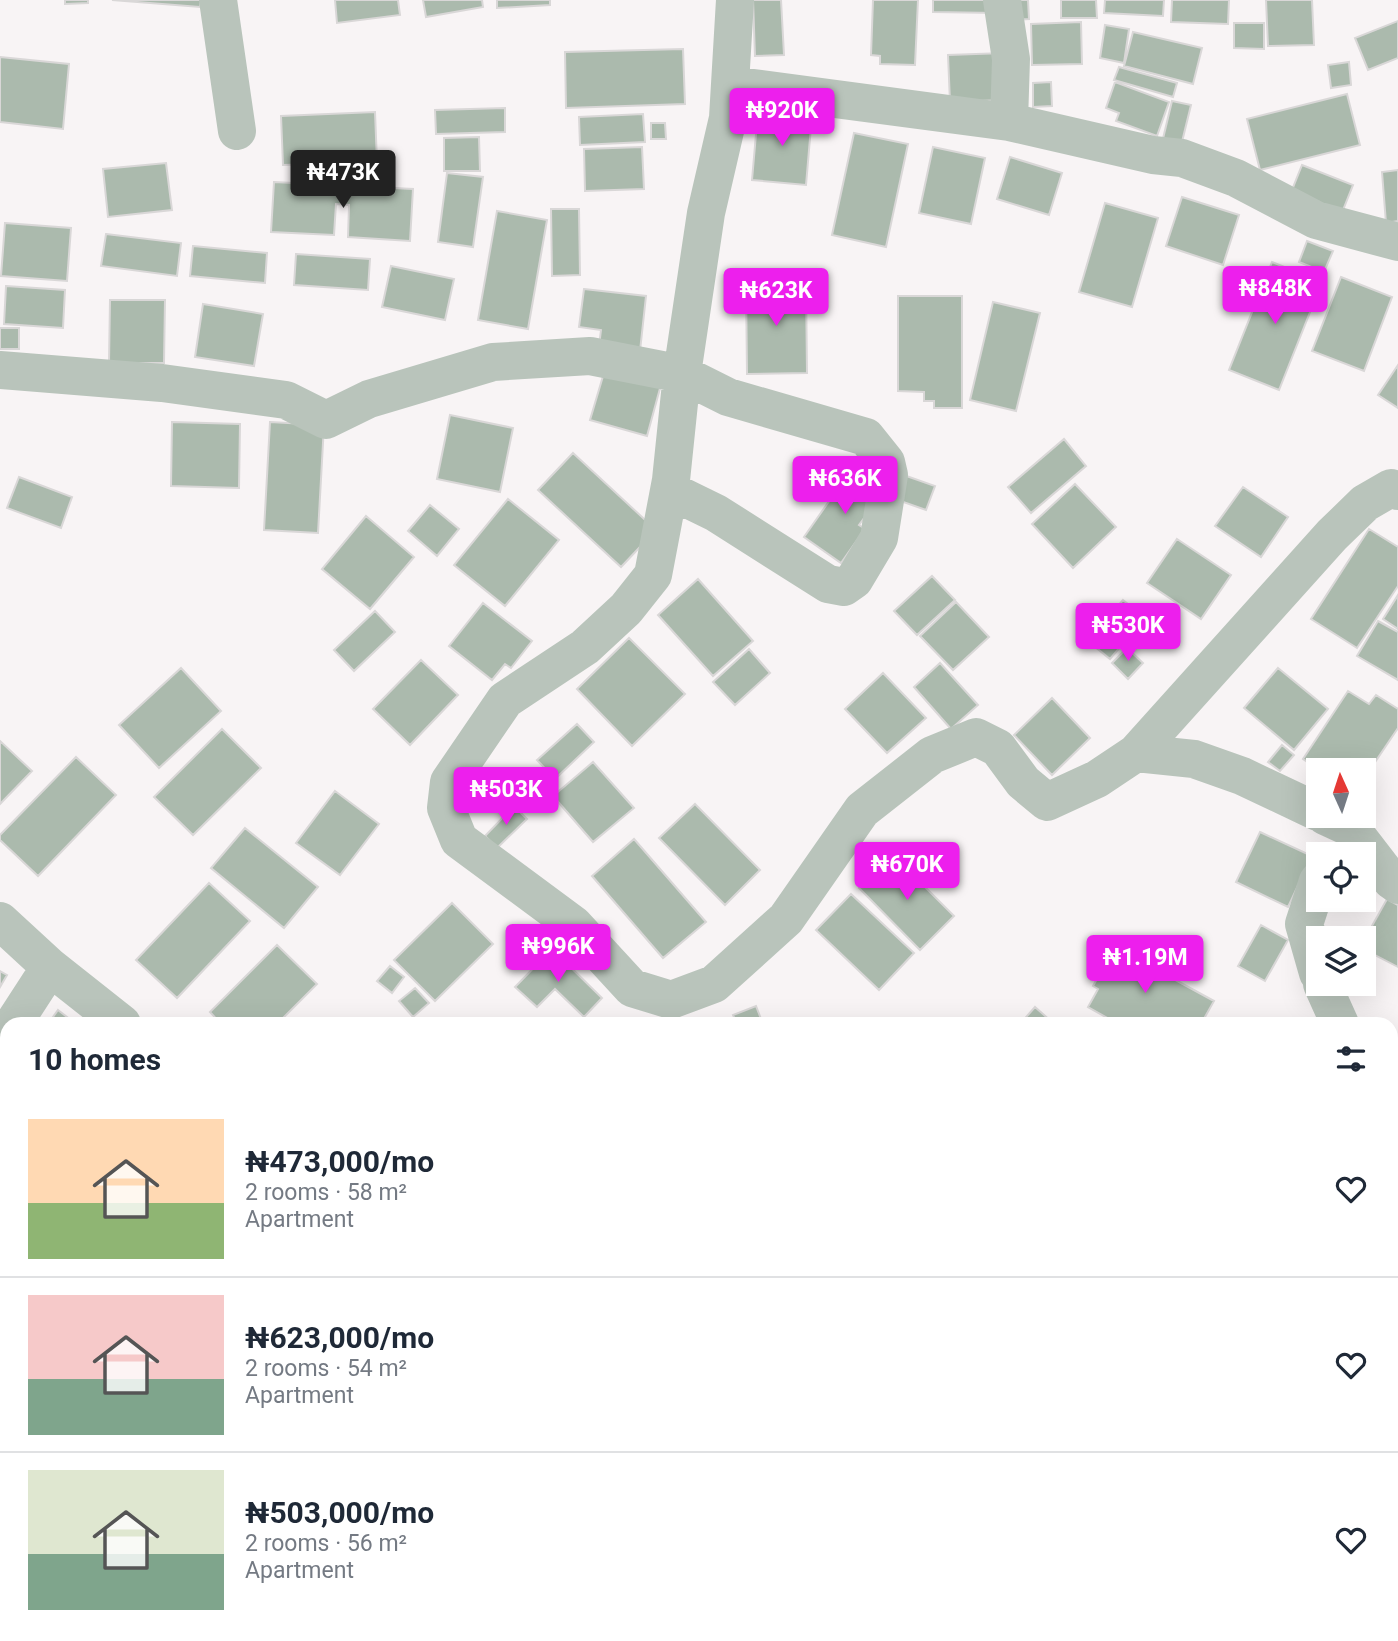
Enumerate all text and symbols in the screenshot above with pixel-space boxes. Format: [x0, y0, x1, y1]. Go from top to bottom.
pin: ₦920K [733, 88, 831, 148]
text: ₦920K [746, 97, 818, 124]
pin: ₦473K [294, 150, 392, 210]
text: ₦473K [307, 159, 379, 186]
pin: ₦848K [1226, 266, 1324, 326]
pin: ₦623K [727, 268, 825, 328]
text: ₦848K [1239, 275, 1311, 302]
text: ₦623K [740, 277, 812, 304]
pin: ₦636K [796, 456, 894, 516]
text: ₦636K [809, 465, 881, 492]
pin: ₦530K [1079, 604, 1177, 663]
text: ₦530K [1092, 612, 1164, 639]
north arrow [1306, 758, 1376, 828]
map controls [1306, 758, 1376, 996]
pin: ₦503K [457, 768, 555, 827]
text: ₦503K [470, 776, 542, 803]
pin: ₦670K [858, 842, 956, 902]
button: locate [1306, 842, 1376, 912]
text: ₦670K [871, 851, 943, 878]
pin: ₦996K [509, 925, 607, 984]
button: layers [1306, 926, 1376, 996]
text: ₦996K [522, 933, 594, 960]
pin: ₦1.19M [1088, 936, 1202, 995]
text: ₦1.19M [1102, 944, 1188, 971]
icon: filters [1332, 1040, 1370, 1078]
text: 10 homes [28, 1042, 161, 1077]
text: ₦473,000/mo [245, 1144, 434, 1179]
icon: home [84, 1147, 168, 1231]
icon: heart [1332, 1170, 1370, 1208]
text: 2 rooms · 58 m² [245, 1179, 407, 1206]
text: Apartment [245, 1206, 354, 1233]
text: ₦623,000/mo [245, 1320, 434, 1355]
icon: home [84, 1323, 168, 1407]
icon: heart [1332, 1346, 1370, 1384]
text: 2 rooms · 54 m² [245, 1355, 407, 1382]
text: Apartment [245, 1382, 354, 1409]
text: ₦503,000/mo [245, 1495, 434, 1530]
icon: home [84, 1498, 168, 1582]
icon: heart [1332, 1521, 1370, 1559]
text: 2 rooms · 56 m² [245, 1530, 407, 1557]
text: Apartment [245, 1557, 354, 1584]

